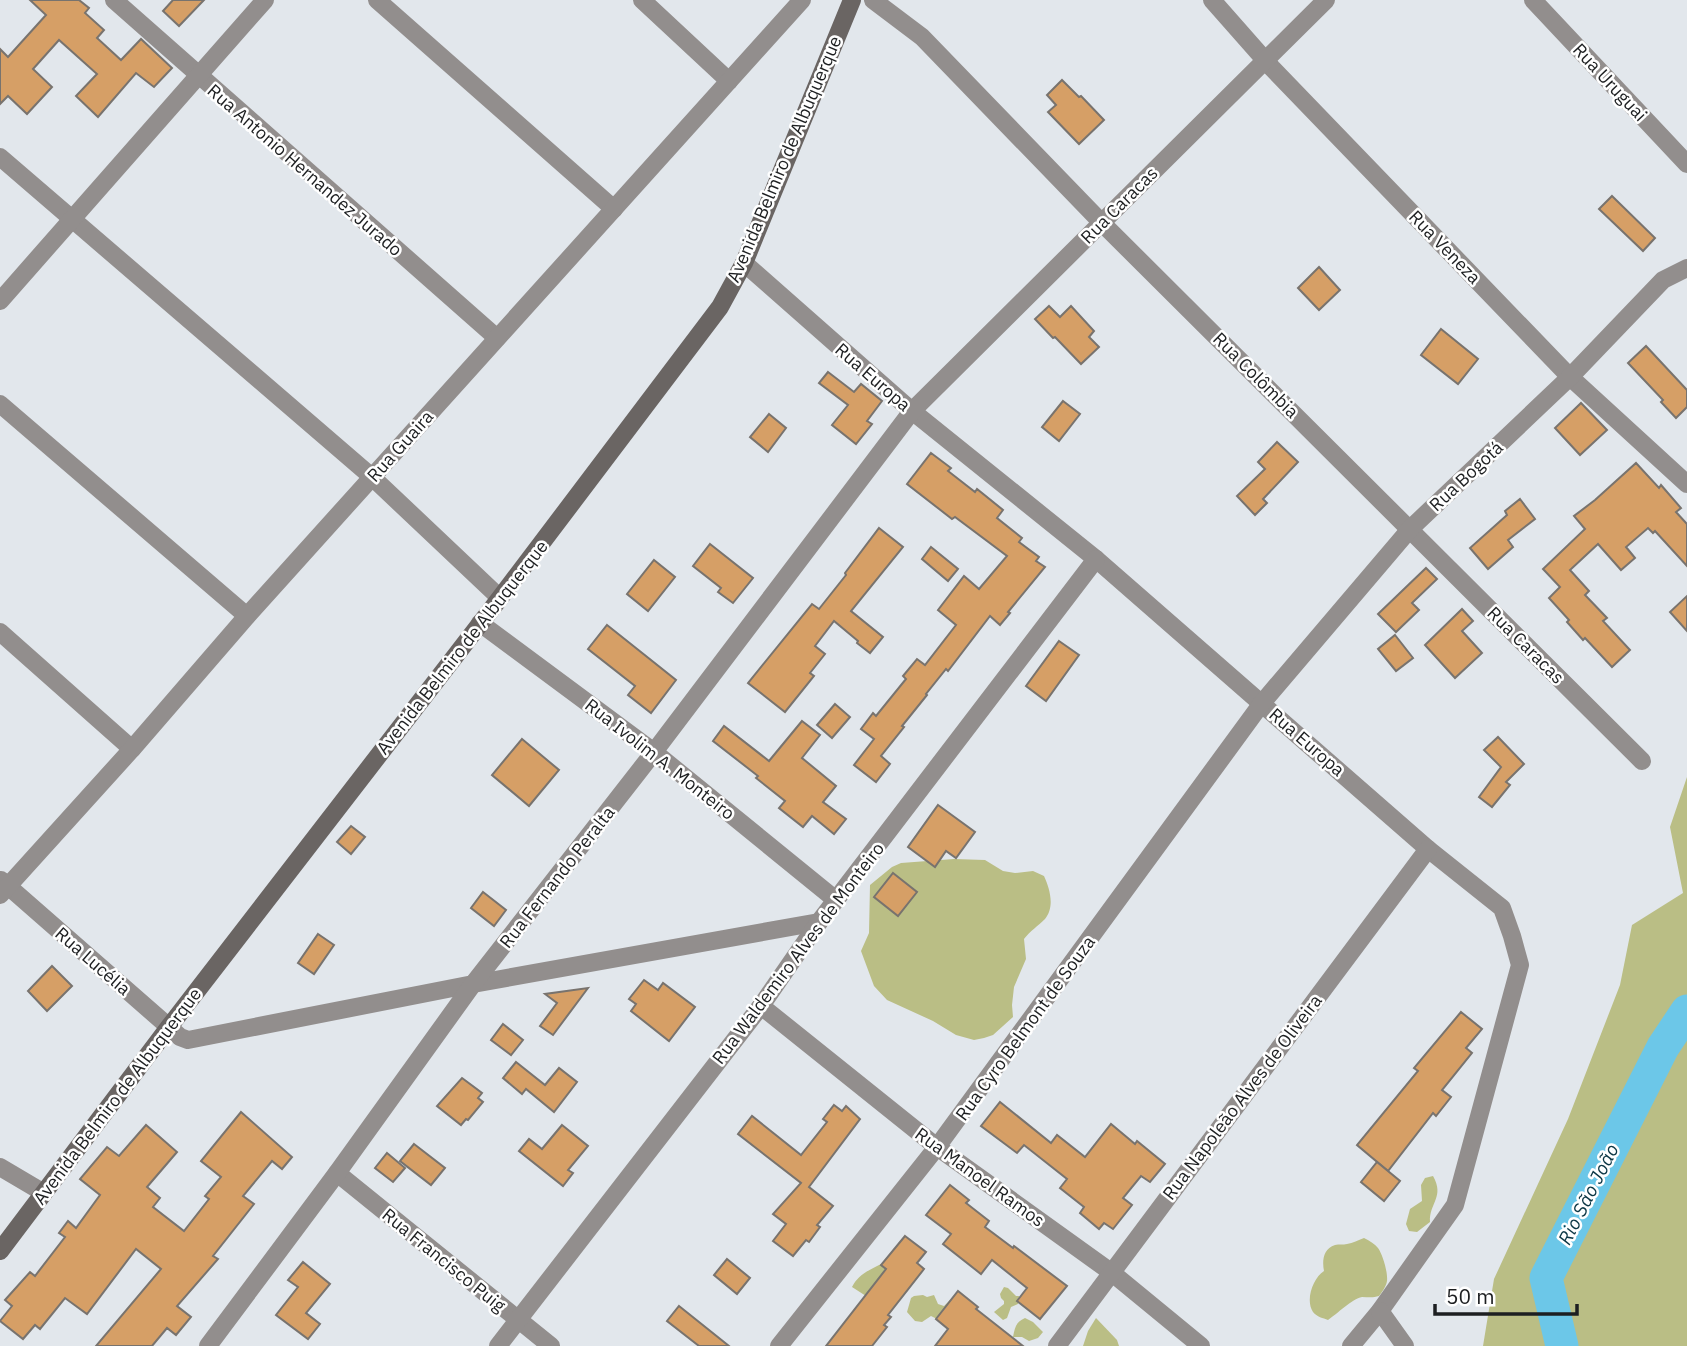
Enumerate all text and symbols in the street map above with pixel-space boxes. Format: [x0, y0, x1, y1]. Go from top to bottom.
street label: Avenida Belmiro de Albuquerque [722, 32, 847, 286]
street label: Rua Uruguai [1568, 38, 1652, 126]
street label: Rua Antonio Hernandez Jurado [203, 79, 407, 261]
street label: Rua Caracas [1076, 162, 1162, 248]
street label: Rua Veneza [1404, 205, 1486, 289]
street label: Rua Colômbia [1208, 327, 1304, 423]
street label: Rua Europa [830, 338, 916, 416]
street label: Rua Guaira [362, 405, 438, 487]
street label: Rua Bogotá [1424, 436, 1508, 516]
street label: Avenida Belmiro de Albuquerque [371, 535, 553, 759]
street label: Rua Caracas [1483, 602, 1569, 688]
street label: Rua Ivolim A. Monteiro [580, 693, 740, 825]
street label: Rua Europa [1264, 703, 1350, 781]
street label: Rua Fernando Peralta [494, 801, 620, 953]
street label: Rua Waldemiro Alves de Monteiro [707, 837, 889, 1069]
street label: Rua Lucélia [51, 922, 136, 1000]
street label: Rua Cyro Belmont de Souza [950, 931, 1100, 1125]
street label: Avenida Belmiro de Albuquerque [28, 983, 206, 1209]
street label: Rua Napoleão Alves de Oliveira [1157, 990, 1327, 1204]
street label: Rua Manoel Ramos [911, 1122, 1049, 1232]
water label: Rio São João [1552, 1139, 1624, 1249]
street label: Rua Francisco Puig [378, 1203, 511, 1317]
scale bar [1435, 1272, 1577, 1316]
text: 50 m [1446, 1282, 1495, 1310]

